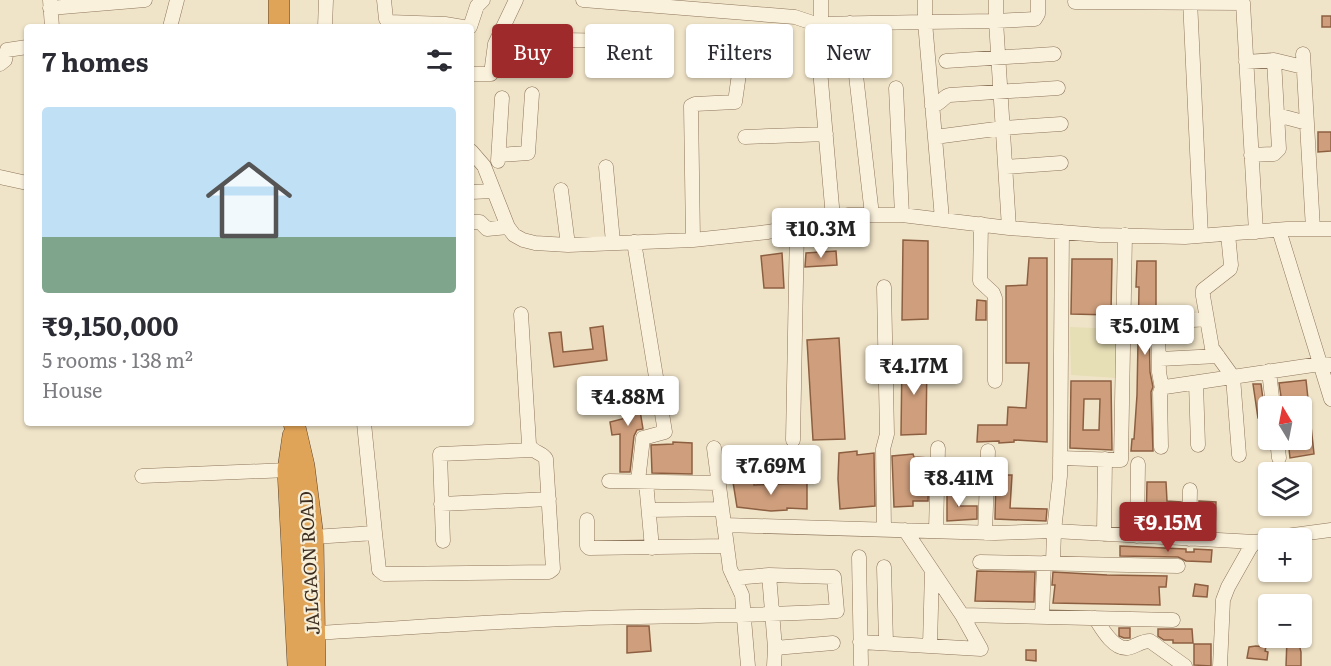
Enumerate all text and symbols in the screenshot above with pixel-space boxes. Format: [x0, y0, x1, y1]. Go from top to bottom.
chip: Buy [492, 24, 573, 78]
chip: Rent [585, 24, 674, 78]
chip: Filters [686, 24, 793, 78]
chip: New [805, 24, 892, 78]
text: 7 homes [42, 41, 148, 80]
icon: filters [423, 44, 456, 77]
icon: home [195, 146, 303, 254]
pin: ₹10.3M [772, 208, 870, 259]
text: ₹10.3M [786, 212, 856, 242]
text: ₹9,150,000 [42, 305, 179, 344]
pin: ₹5.01M [1096, 305, 1194, 356]
text: ₹5.01M [1110, 309, 1180, 339]
text: 5 rooms · 138 m² [42, 344, 193, 374]
pin: ₹4.17M [865, 345, 963, 396]
text: ₹4.17M [879, 349, 949, 379]
text: House [42, 374, 102, 404]
pin: ₹4.88M [579, 376, 677, 427]
text: ₹4.88M [591, 380, 665, 410]
north arrow [1258, 396, 1312, 450]
map controls [1258, 396, 1312, 648]
pin: ₹7.69M [722, 445, 820, 496]
text: ₹7.69M [736, 449, 806, 479]
pin: ₹8.41M [910, 457, 1008, 508]
text: ₹8.41M [924, 461, 994, 491]
button: layers [1258, 462, 1312, 516]
street label: JALGAON ROAD [291, 490, 326, 636]
pin: ₹9.15M [1119, 502, 1217, 553]
text: ₹9.15M [1133, 506, 1203, 536]
button: + [1258, 528, 1312, 582]
button: − [1258, 594, 1312, 648]

